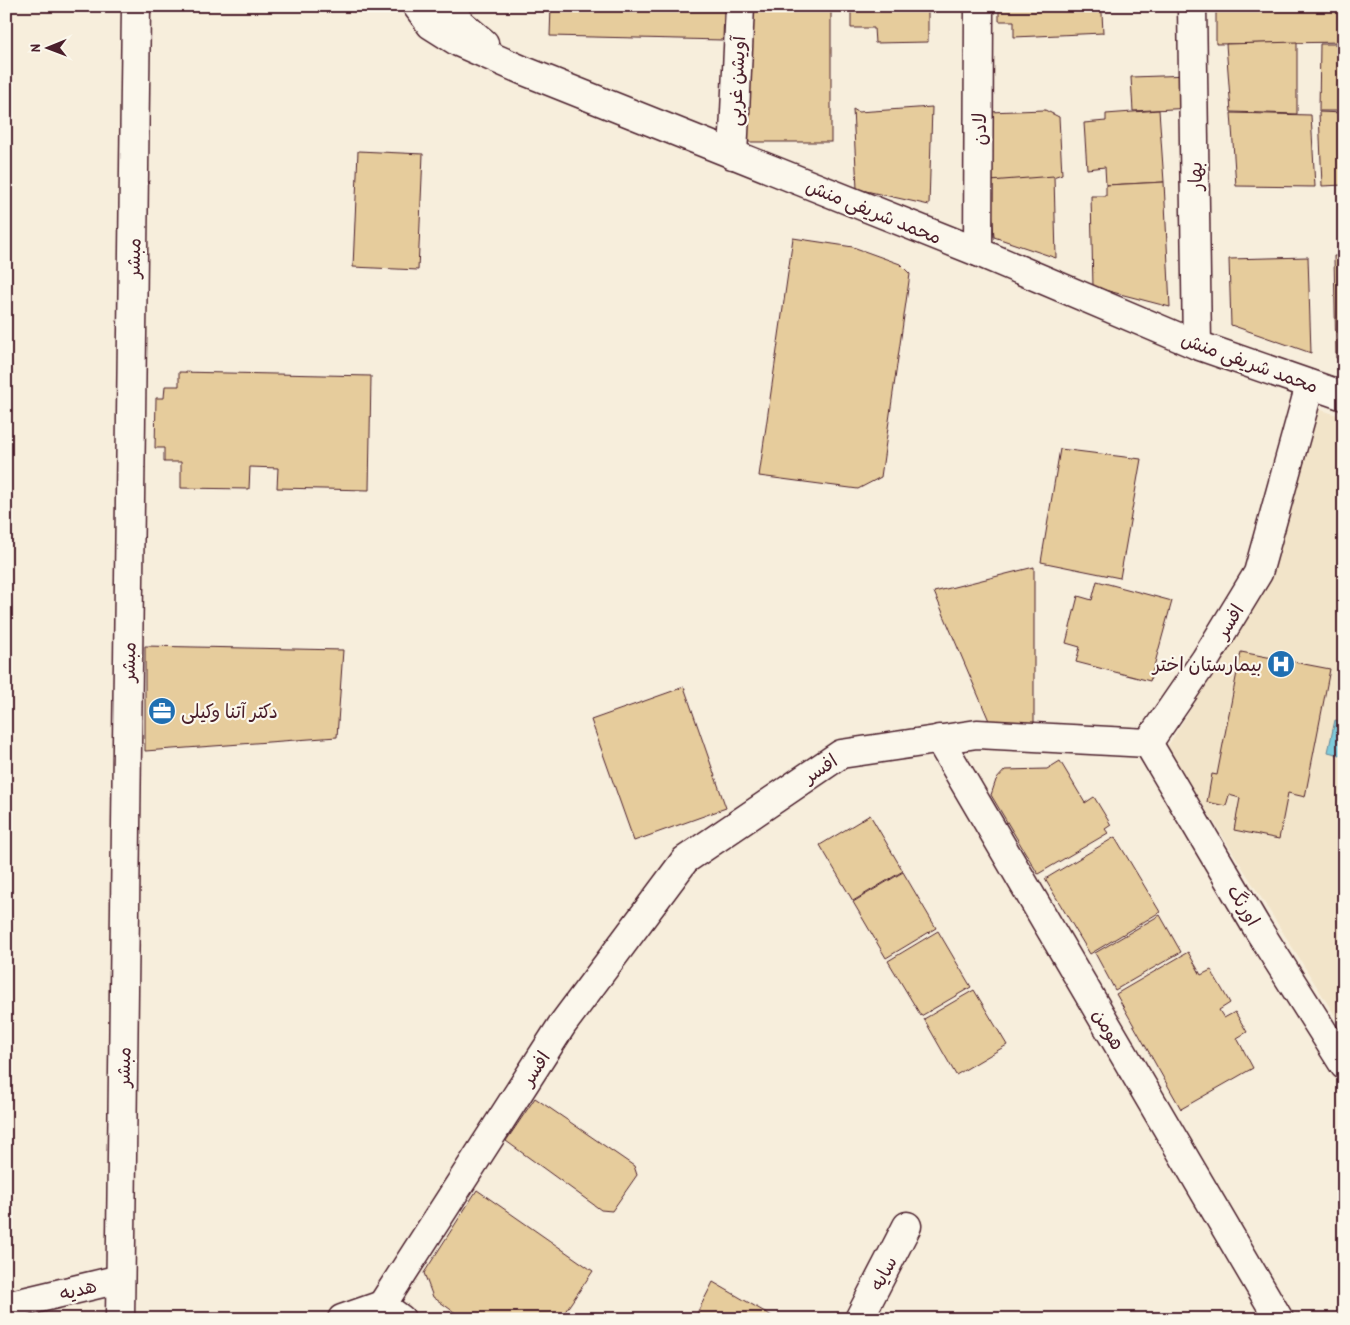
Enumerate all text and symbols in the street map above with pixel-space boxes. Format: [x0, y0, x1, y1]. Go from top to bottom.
north arrow [22, 22, 72, 72]
street label: آویشن غربی [721, 34, 751, 127]
text: N [25, 44, 44, 52]
street label: لادن [966, 113, 992, 145]
street label: بهار [1182, 161, 1208, 193]
street label: محمد شریفی منش [802, 172, 946, 250]
street label: مبشر [120, 238, 146, 280]
street label: محمد شریفی منش [1178, 325, 1322, 399]
street label: افسر [1208, 599, 1249, 645]
street label: مبشر [115, 642, 141, 684]
hospital icon: بیمارستان اختر [1266, 649, 1296, 679]
place label: بیمارستان اختر [1151, 651, 1262, 677]
office icon: دکتر آتنا وکیلی [147, 696, 177, 726]
place label: دکتر آتنا وکیلی [181, 698, 278, 724]
street label: افسر [796, 747, 842, 790]
street label: اورنگ [1222, 879, 1266, 931]
street label: هومن [1087, 1004, 1131, 1054]
street label: افسر [513, 1046, 556, 1092]
street label: مبشر [110, 1047, 136, 1089]
street label: سایه [863, 1251, 903, 1295]
street label: هدیه [57, 1272, 99, 1306]

